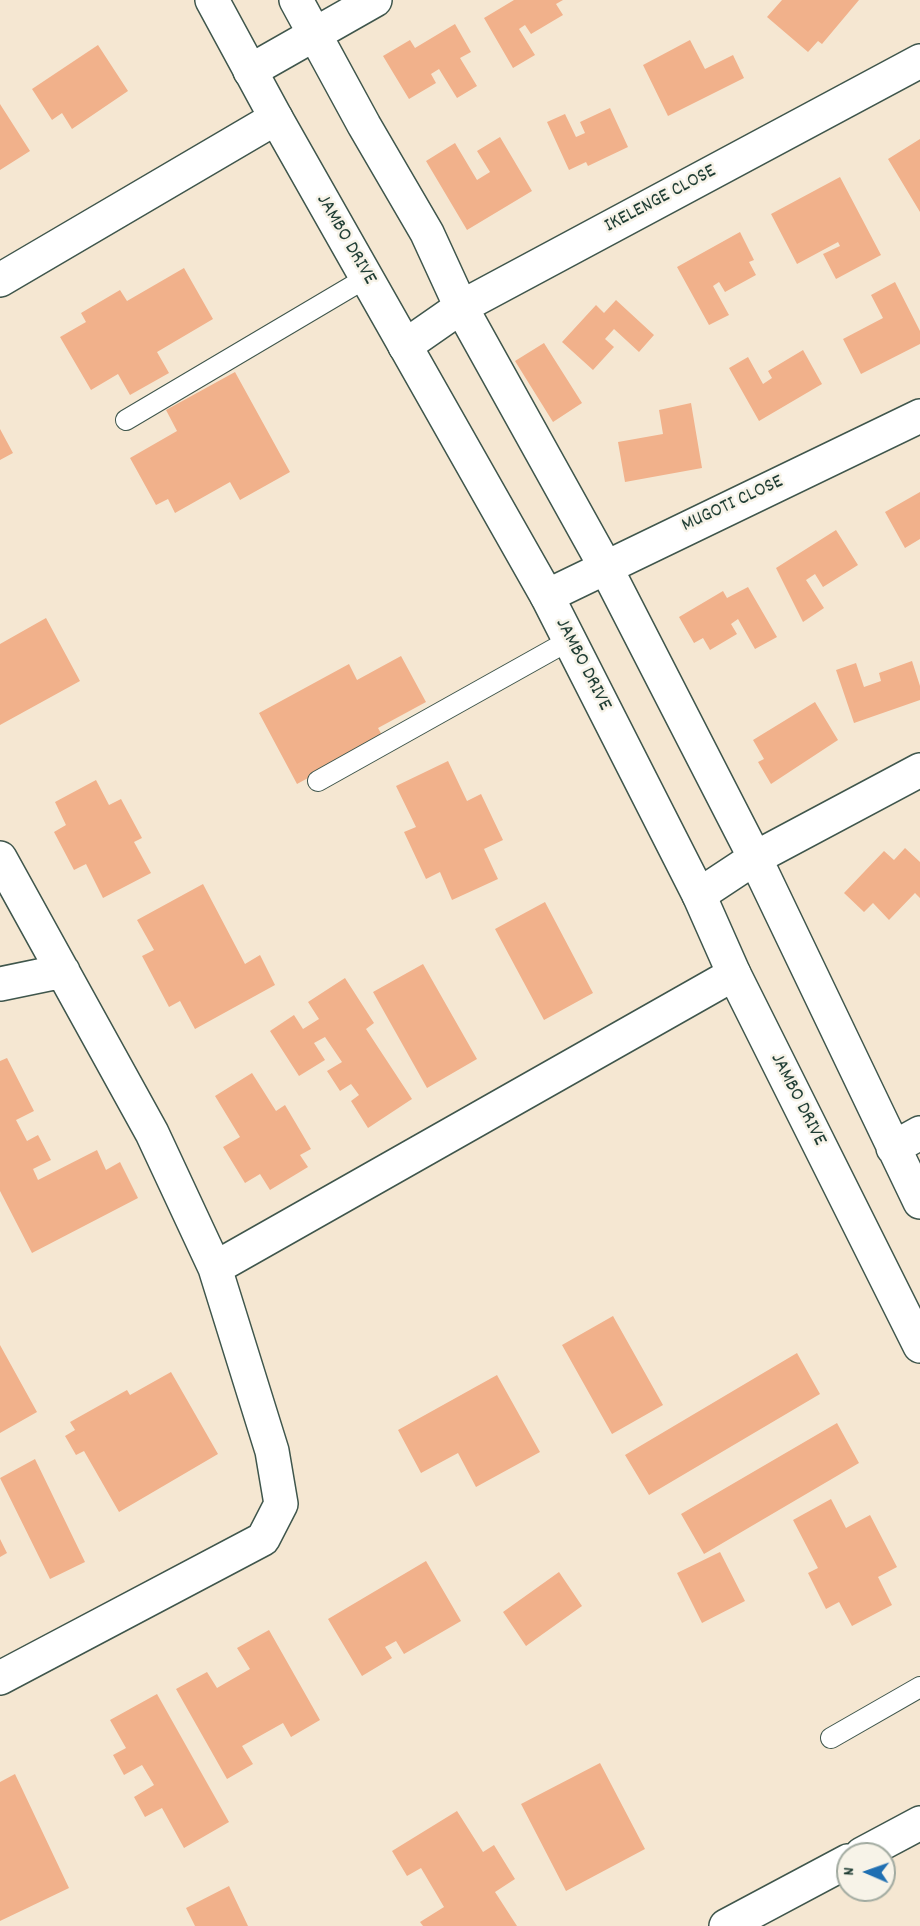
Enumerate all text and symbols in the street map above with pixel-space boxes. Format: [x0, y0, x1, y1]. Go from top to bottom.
street label: IKELENGE CLOSE [601, 161, 721, 239]
street label: JAMBO DRIVE [310, 191, 380, 289]
street label: MUGOTI CLOSE [678, 471, 788, 539]
street label: JAMBO DRIVE [549, 615, 615, 715]
street label: JAMBO DRIVE [764, 1050, 830, 1150]
north arrow [836, 1842, 896, 1902]
text: N [838, 1867, 861, 1876]

